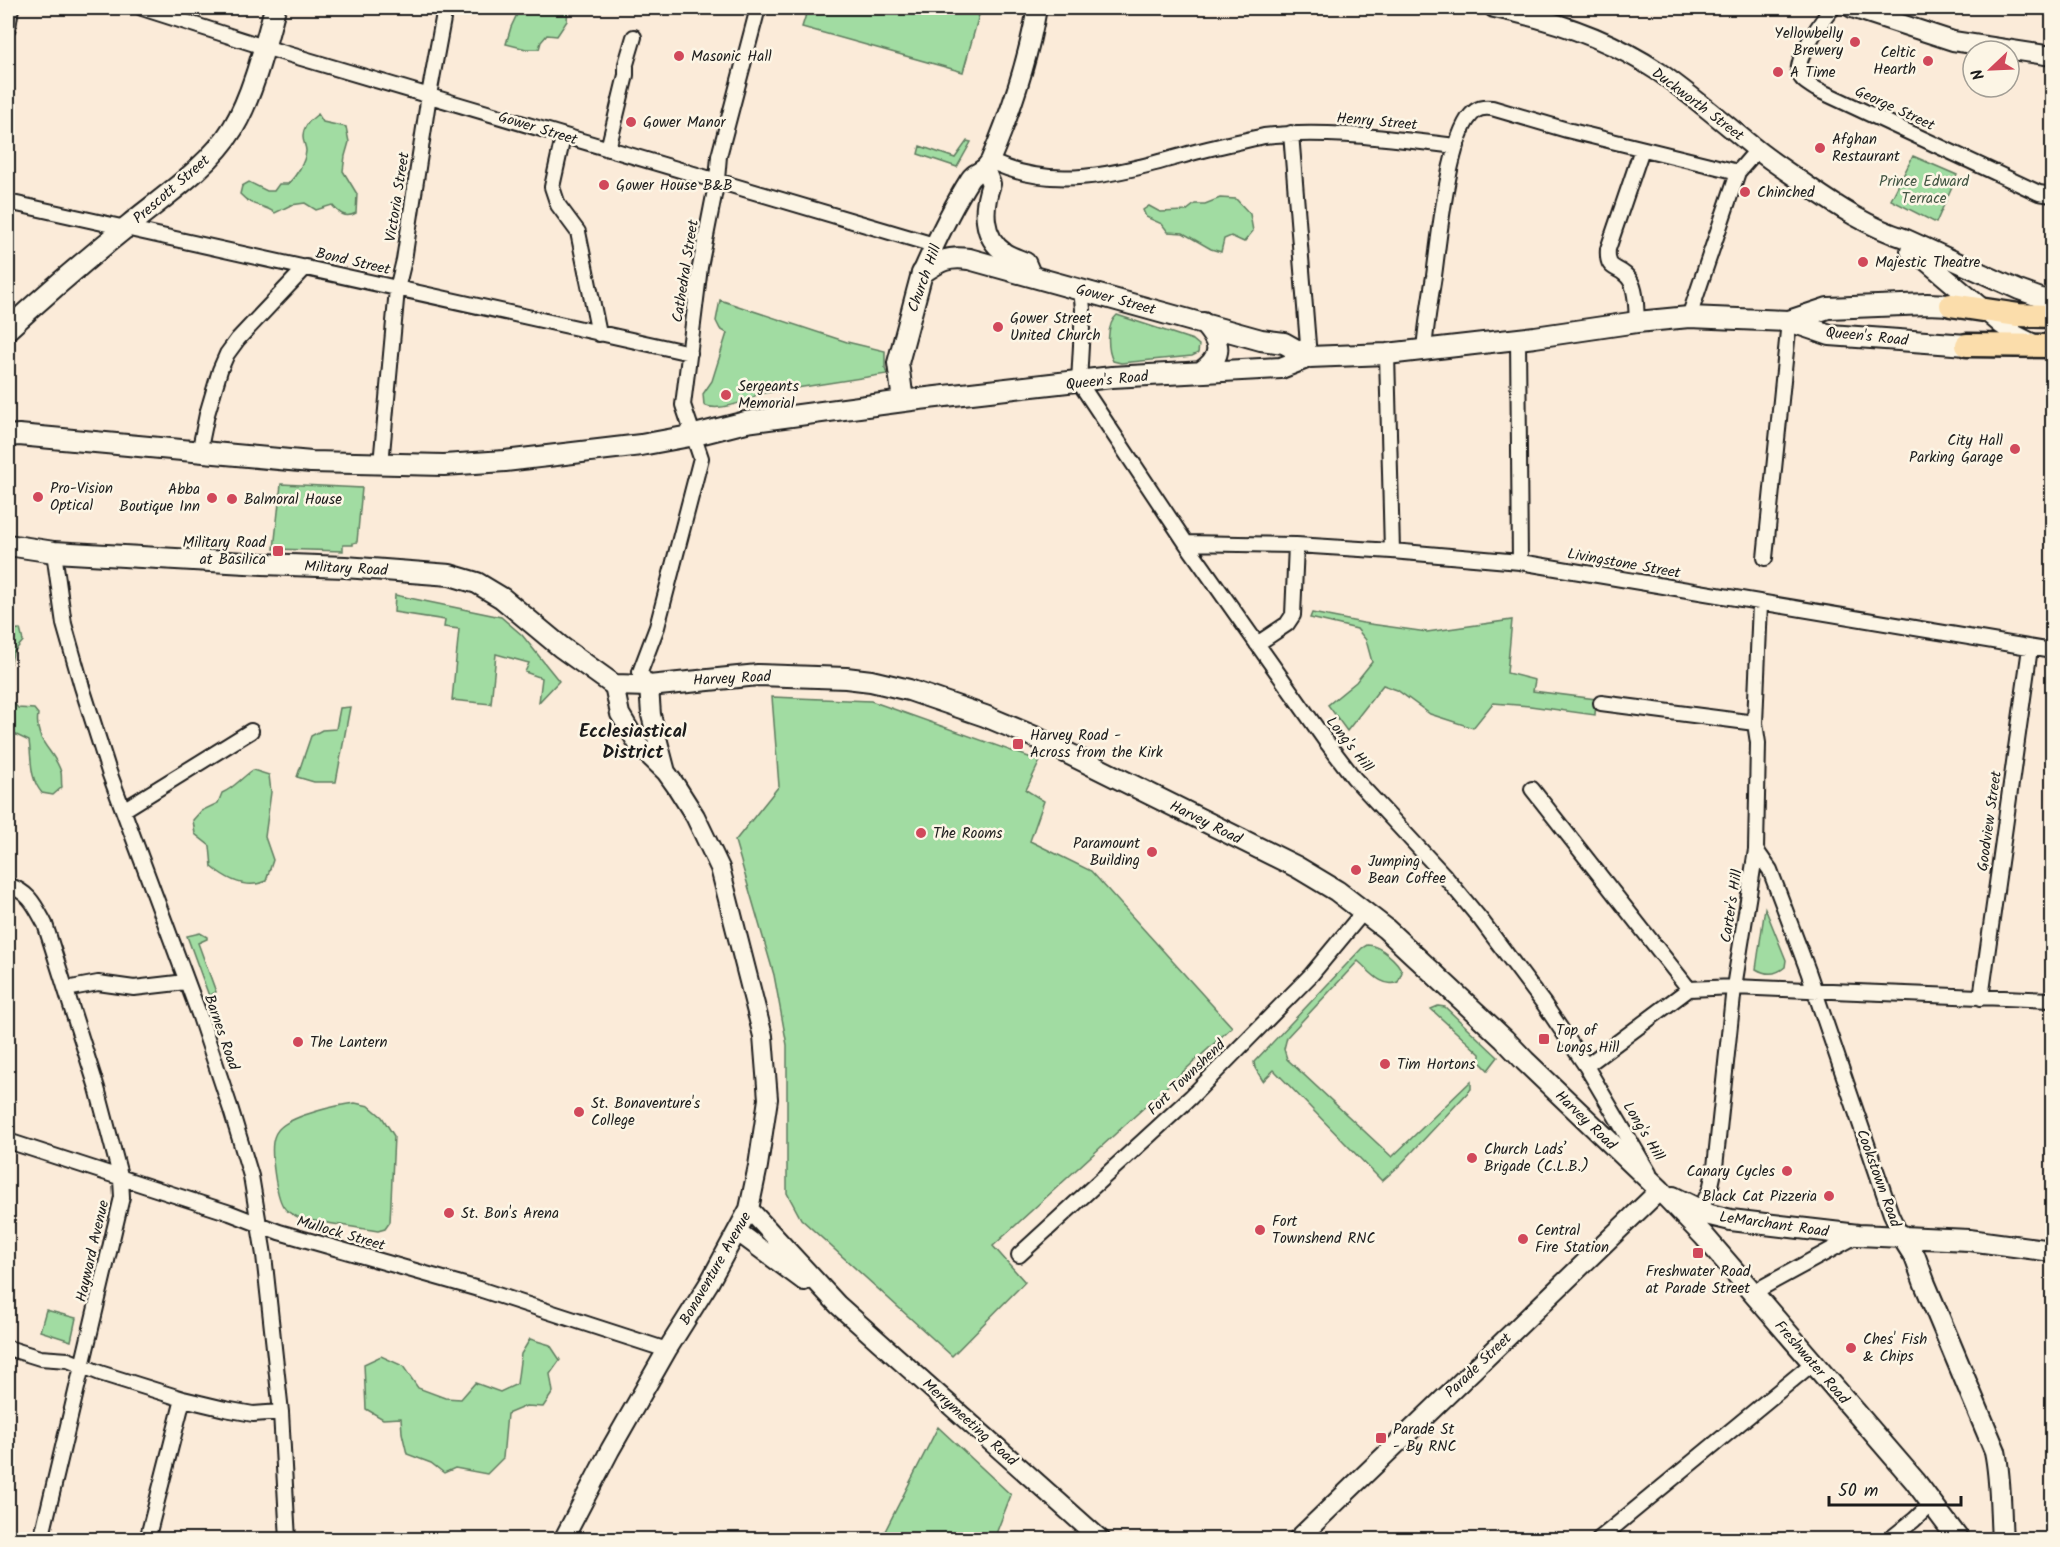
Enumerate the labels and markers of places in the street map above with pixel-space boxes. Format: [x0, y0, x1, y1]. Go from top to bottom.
place label: Yellowbelly Brewery [1774, 22, 1844, 63]
marker: Yellowbelly Brewery [1848, 35, 1862, 49]
place label: Celtic Hearth [1873, 41, 1916, 82]
place label: Masonic Hall [691, 45, 772, 69]
marker: Masonic Hall [672, 49, 686, 63]
marker: Celtic Hearth [1921, 54, 1935, 68]
place label: A Time [1790, 61, 1836, 85]
marker: A Time [1771, 65, 1785, 79]
place label: Gower Manor [643, 111, 726, 135]
marker: Gower Manor [624, 115, 638, 129]
place label: Afghan Restaurant [1832, 128, 1900, 169]
marker: Afghan Restaurant [1813, 141, 1827, 155]
place label: Gower House B&B [616, 174, 733, 198]
marker: Gower House B&B [597, 178, 611, 192]
place label: Chinched [1757, 181, 1815, 205]
marker: Chinched [1738, 185, 1752, 199]
place label: Majestic Theatre [1875, 251, 1981, 275]
marker: Majestic Theatre [1856, 255, 1870, 269]
place label: Gower Street United Church [1010, 307, 1101, 348]
marker: Gower Street United Church [991, 320, 1005, 334]
place label: Sergeants Memorial [738, 375, 799, 416]
marker: Sergeants Memorial [719, 388, 733, 402]
place label: City Hall Parking Garage [1909, 429, 2003, 470]
marker: City Hall Parking Garage [2008, 442, 2022, 456]
place label: Pro-Vision Optical [50, 477, 113, 518]
place label: Abba Boutique Inn [119, 478, 200, 519]
place label: Balmoral House [244, 488, 342, 512]
marker: Pro-Vision Optical [31, 490, 45, 504]
marker: Abba Boutique Inn [205, 491, 219, 505]
marker: Balmoral House [225, 492, 239, 506]
place label: Military Road at Basilica [182, 531, 267, 572]
marker: Military Road at Basilica [271, 544, 285, 558]
place label: Harvey Road - Across from the Kirk [1030, 724, 1164, 765]
marker: Harvey Road - Across from the Kirk [1011, 737, 1025, 751]
place label: The Rooms [933, 822, 1003, 846]
marker: The Rooms [914, 826, 928, 840]
place label: Paramount Building [1073, 832, 1140, 873]
marker: Paramount Building [1145, 845, 1159, 859]
place label: Jumping Bean Coffee [1368, 850, 1446, 891]
marker: Jumping Bean Coffee [1349, 863, 1363, 877]
place label: Top of Longs Hill [1556, 1019, 1620, 1060]
place label: The Lantern [310, 1031, 388, 1055]
marker: Top of Longs Hill [1537, 1032, 1551, 1046]
marker: The Lantern [291, 1035, 305, 1049]
place label: Tim Hortons [1397, 1053, 1476, 1077]
marker: Tim Hortons [1378, 1057, 1392, 1071]
place label: St. Bonaventure's College [591, 1092, 701, 1133]
marker: St. Bonaventure's College [572, 1105, 586, 1119]
place label: Church Lads’ Brigade (C.L.B.) [1484, 1138, 1589, 1179]
marker: Church Lads’ Brigade (C.L.B.) [1465, 1151, 1479, 1165]
place label: Canary Cycles [1686, 1160, 1776, 1184]
marker: Canary Cycles [1780, 1164, 1794, 1178]
place label: Black Cat Pizzeria [1702, 1185, 1817, 1209]
marker: Black Cat Pizzeria [1822, 1189, 1836, 1203]
place label: St. Bon's Arena [461, 1202, 559, 1226]
marker: St. Bon's Arena [442, 1206, 456, 1220]
place label: Fort Townshend RNC [1272, 1210, 1376, 1251]
place label: Central Fire Station [1535, 1219, 1609, 1260]
marker: Fort Townshend RNC [1253, 1223, 1267, 1237]
marker: Central Fire Station [1516, 1232, 1530, 1246]
marker: Freshwater Road at Parade Street [1691, 1246, 1705, 1260]
place label: Freshwater Road at Parade Street [1646, 1260, 1751, 1301]
place label: Ches' Fish & Chips [1863, 1328, 1927, 1369]
marker: Ches' Fish & Chips [1844, 1341, 1858, 1355]
place label: Parade St - By RNC [1393, 1418, 1456, 1459]
marker: Parade St - By RNC [1374, 1431, 1388, 1445]

